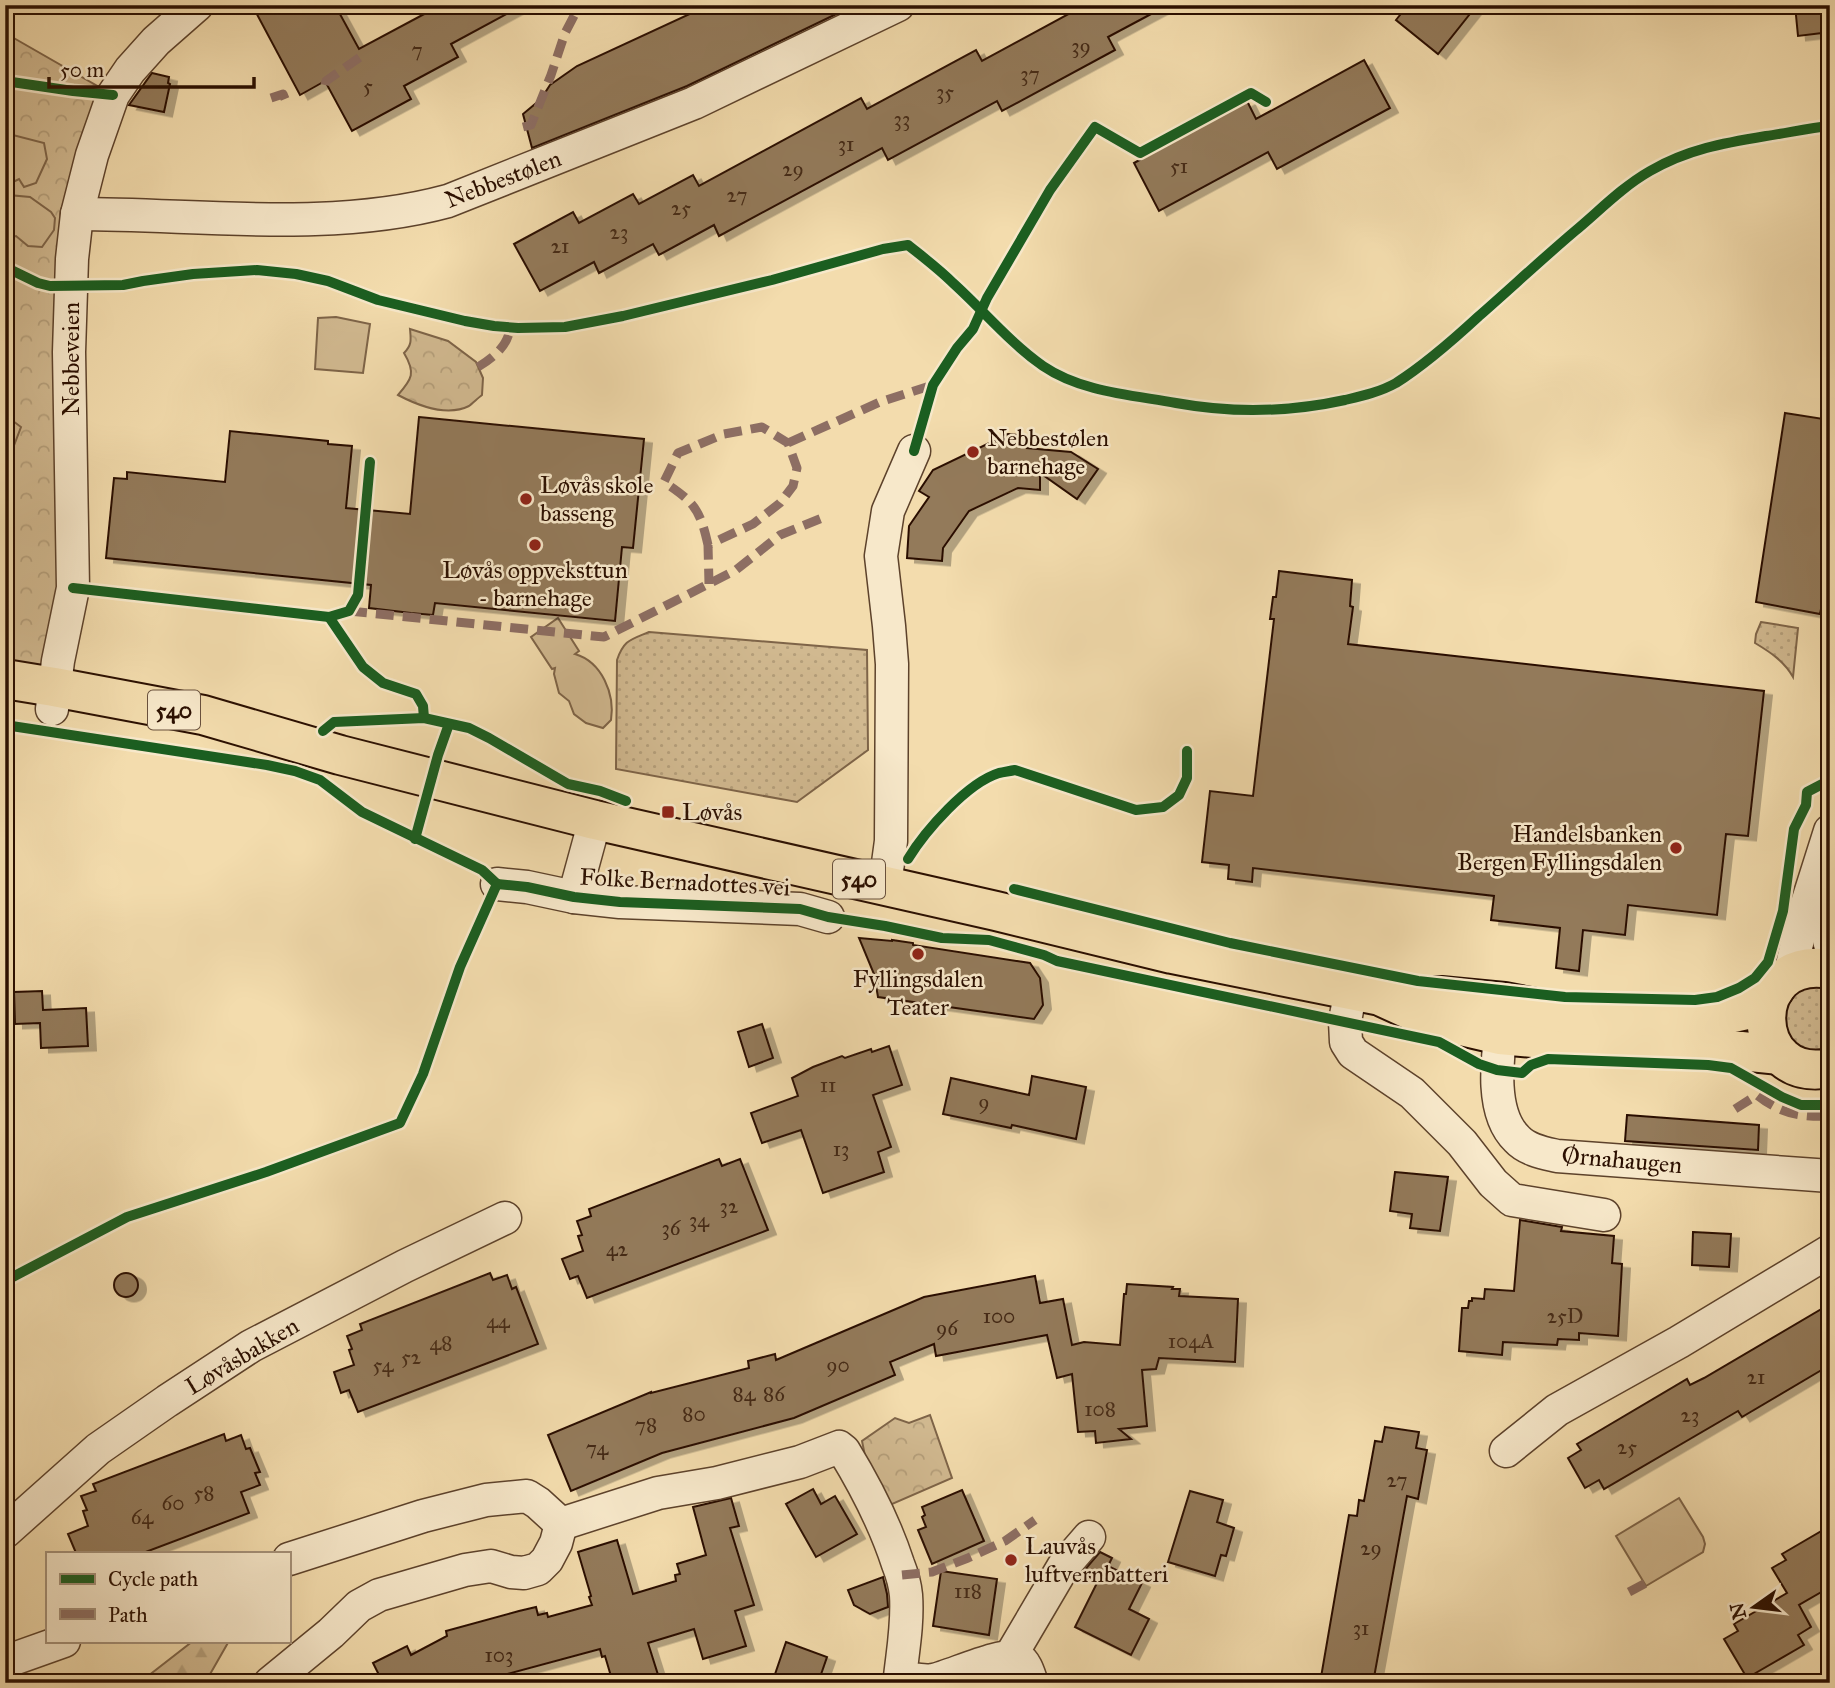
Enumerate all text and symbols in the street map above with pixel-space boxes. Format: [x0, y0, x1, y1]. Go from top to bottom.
house number: 39 [1071, 33, 1091, 59]
house number: 7 [411, 37, 423, 63]
scale bar [49, 46, 254, 90]
text: 50 m [60, 57, 105, 83]
house number: 37 [1020, 61, 1040, 87]
house number: 5 [363, 73, 373, 99]
house number: 35 [936, 79, 954, 105]
house number: 33 [894, 106, 910, 132]
house number: 31 [838, 131, 854, 157]
street label: Nebbestølen [441, 143, 565, 215]
house number: 51 [1170, 153, 1188, 179]
house number: 29 [782, 156, 804, 182]
house number: 27 [727, 182, 748, 208]
house number: 25 [671, 195, 691, 221]
house number: 23 [610, 219, 628, 245]
house number: 21 [551, 233, 569, 259]
street label: Nebbeveien [56, 302, 86, 416]
place label: Nebbestølen barnehage [987, 423, 1109, 481]
marker: Nebbestølen barnehage [965, 444, 981, 460]
place label: Løvås skole basseng [540, 470, 653, 528]
marker: Løvås skole basseng [518, 491, 534, 507]
marker: Løvås oppveksttun - barnehage [527, 537, 543, 553]
place label: Løvås oppveksttun - barnehage [442, 555, 628, 613]
road number: 540 [148, 690, 200, 730]
place label: Løvås [682, 797, 742, 827]
marker: Løvås [660, 804, 676, 820]
place label: Handelsbanken Bergen Fyllingsdalen [1457, 819, 1662, 877]
marker: Handelsbanken Bergen Fyllingsdalen [1668, 840, 1684, 856]
road number: 540 [833, 860, 885, 898]
street label: Folke Bernadottes vei [579, 861, 792, 903]
marker: Fyllingsdalen Teater [910, 946, 926, 962]
place label: Fyllingsdalen Teater [853, 964, 983, 1022]
house number: 11 [820, 1072, 836, 1098]
house number: 9 [978, 1089, 990, 1115]
house number: 13 [833, 1136, 849, 1162]
street label: Ørnahaugen [1561, 1140, 1684, 1180]
house number: 32 [720, 1193, 739, 1219]
house number: 34 [689, 1207, 710, 1233]
house number: 36 [661, 1215, 682, 1241]
house number: 42 [606, 1236, 629, 1262]
house number: 100 [983, 1303, 1015, 1329]
house number: 25D [1547, 1303, 1583, 1329]
house number: 44 [486, 1308, 511, 1334]
street label: Løvåsbakken [180, 1310, 304, 1402]
house number: 96 [936, 1315, 959, 1341]
house number: 104A [1168, 1328, 1214, 1354]
house number: 48 [430, 1330, 452, 1356]
house number: 52 [401, 1344, 422, 1370]
house number: 54 [373, 1352, 395, 1378]
house number: 90 [826, 1352, 850, 1378]
house number: 21 [1747, 1364, 1765, 1390]
house number: 84 [733, 1381, 757, 1407]
house number: 86 [763, 1381, 786, 1407]
house number: 108 [1084, 1396, 1116, 1422]
house number: 80 [682, 1401, 706, 1427]
house number: 23 [1681, 1402, 1699, 1428]
house number: 78 [635, 1412, 657, 1438]
house number: 25 [1617, 1434, 1637, 1460]
house number: 74 [586, 1435, 610, 1461]
house number: 27 [1387, 1467, 1408, 1493]
house number: 58 [194, 1480, 214, 1506]
house number: 60 [162, 1490, 185, 1516]
house number: 64 [131, 1504, 155, 1530]
place label: Lauvås luftvernbatteri [1025, 1531, 1169, 1589]
house number: 29 [1360, 1535, 1382, 1561]
legend [46, 1552, 290, 1642]
marker: Lauvås luftvernbatteri [1003, 1552, 1019, 1568]
text: Cycle path [108, 1566, 199, 1592]
north arrow [1720, 1572, 1790, 1642]
house number: 118 [954, 1578, 982, 1604]
text: N [1725, 1600, 1751, 1622]
text: Path [108, 1602, 148, 1628]
house number: 31 [1353, 1615, 1369, 1641]
house number: 103 [485, 1642, 513, 1668]

